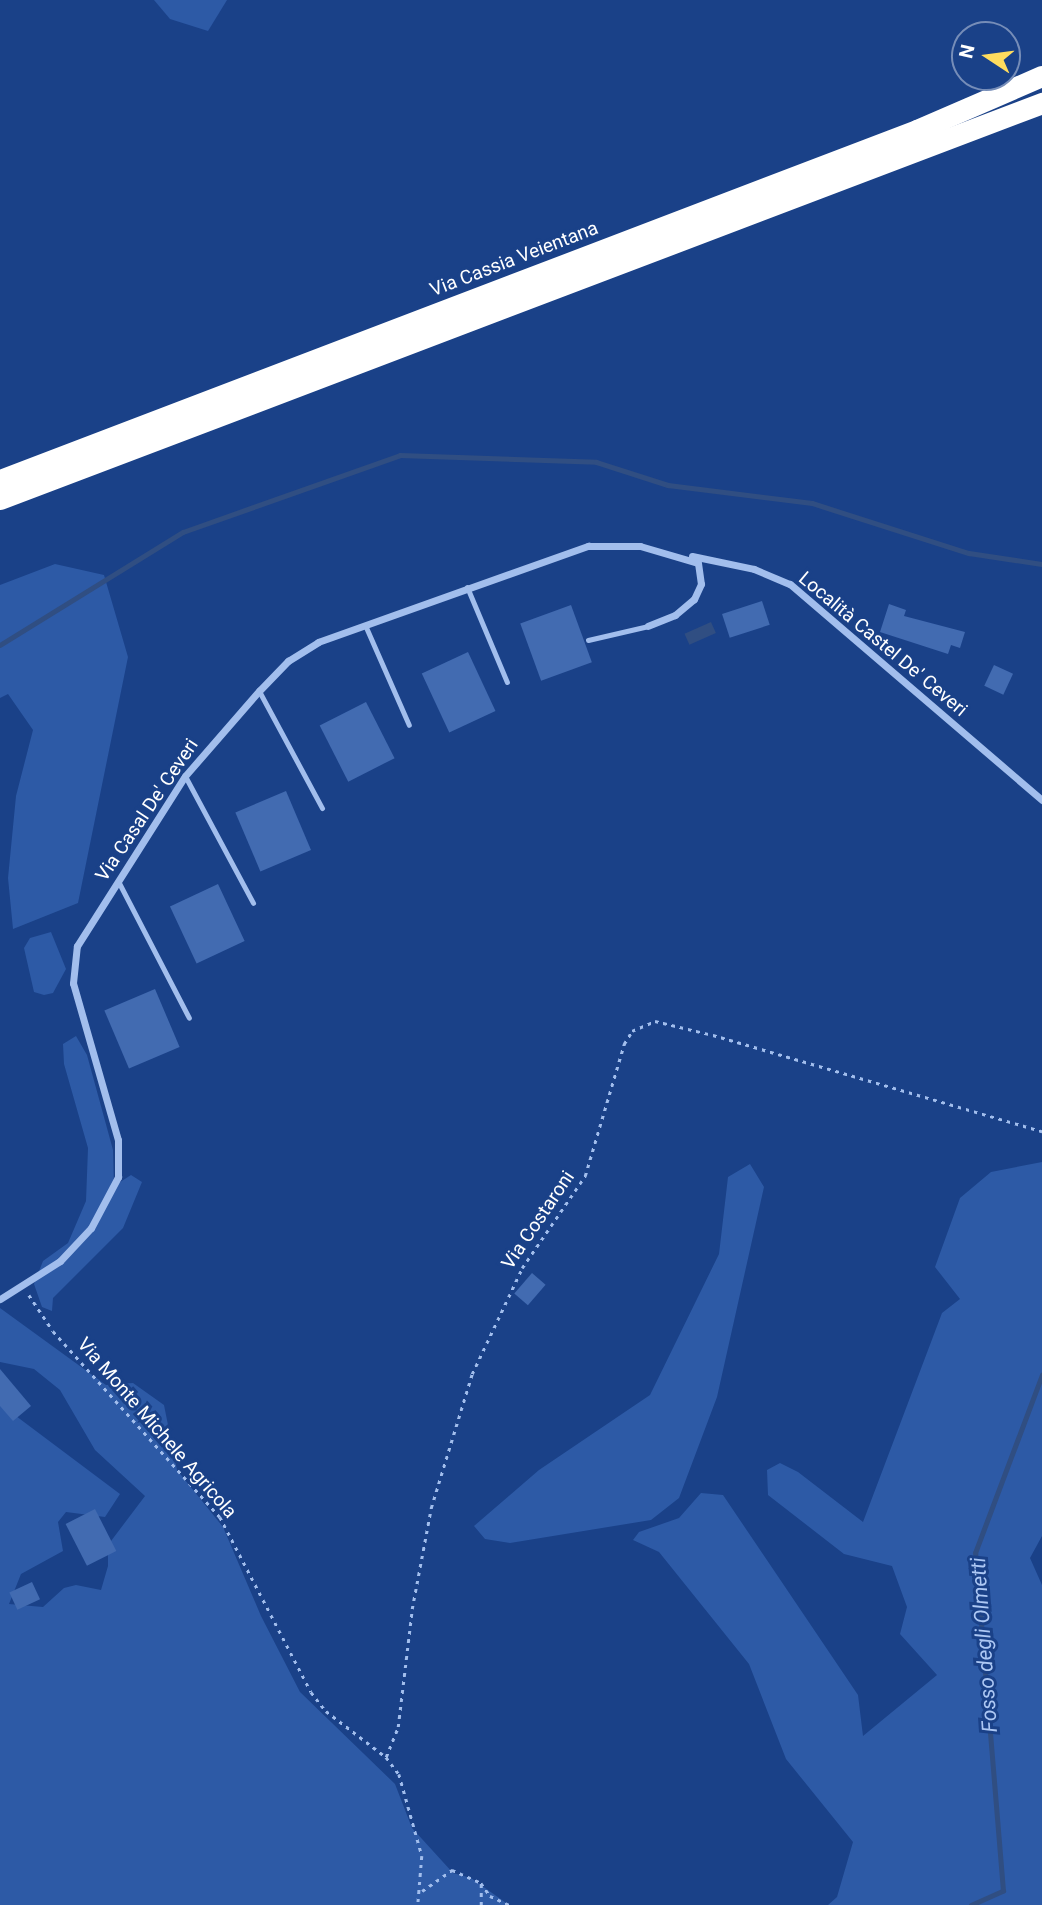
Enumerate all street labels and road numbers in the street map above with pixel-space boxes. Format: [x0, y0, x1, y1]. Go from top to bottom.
street label: Via Cassia Veientana [427, 216, 601, 302]
street label: Località Castel De' Ceveri [794, 567, 972, 721]
street label: Via Casal De' Ceveri [91, 734, 203, 886]
street label: Via Costaroni [497, 1167, 579, 1273]
street label: Via Monte Michele Agricola [72, 1333, 242, 1523]

